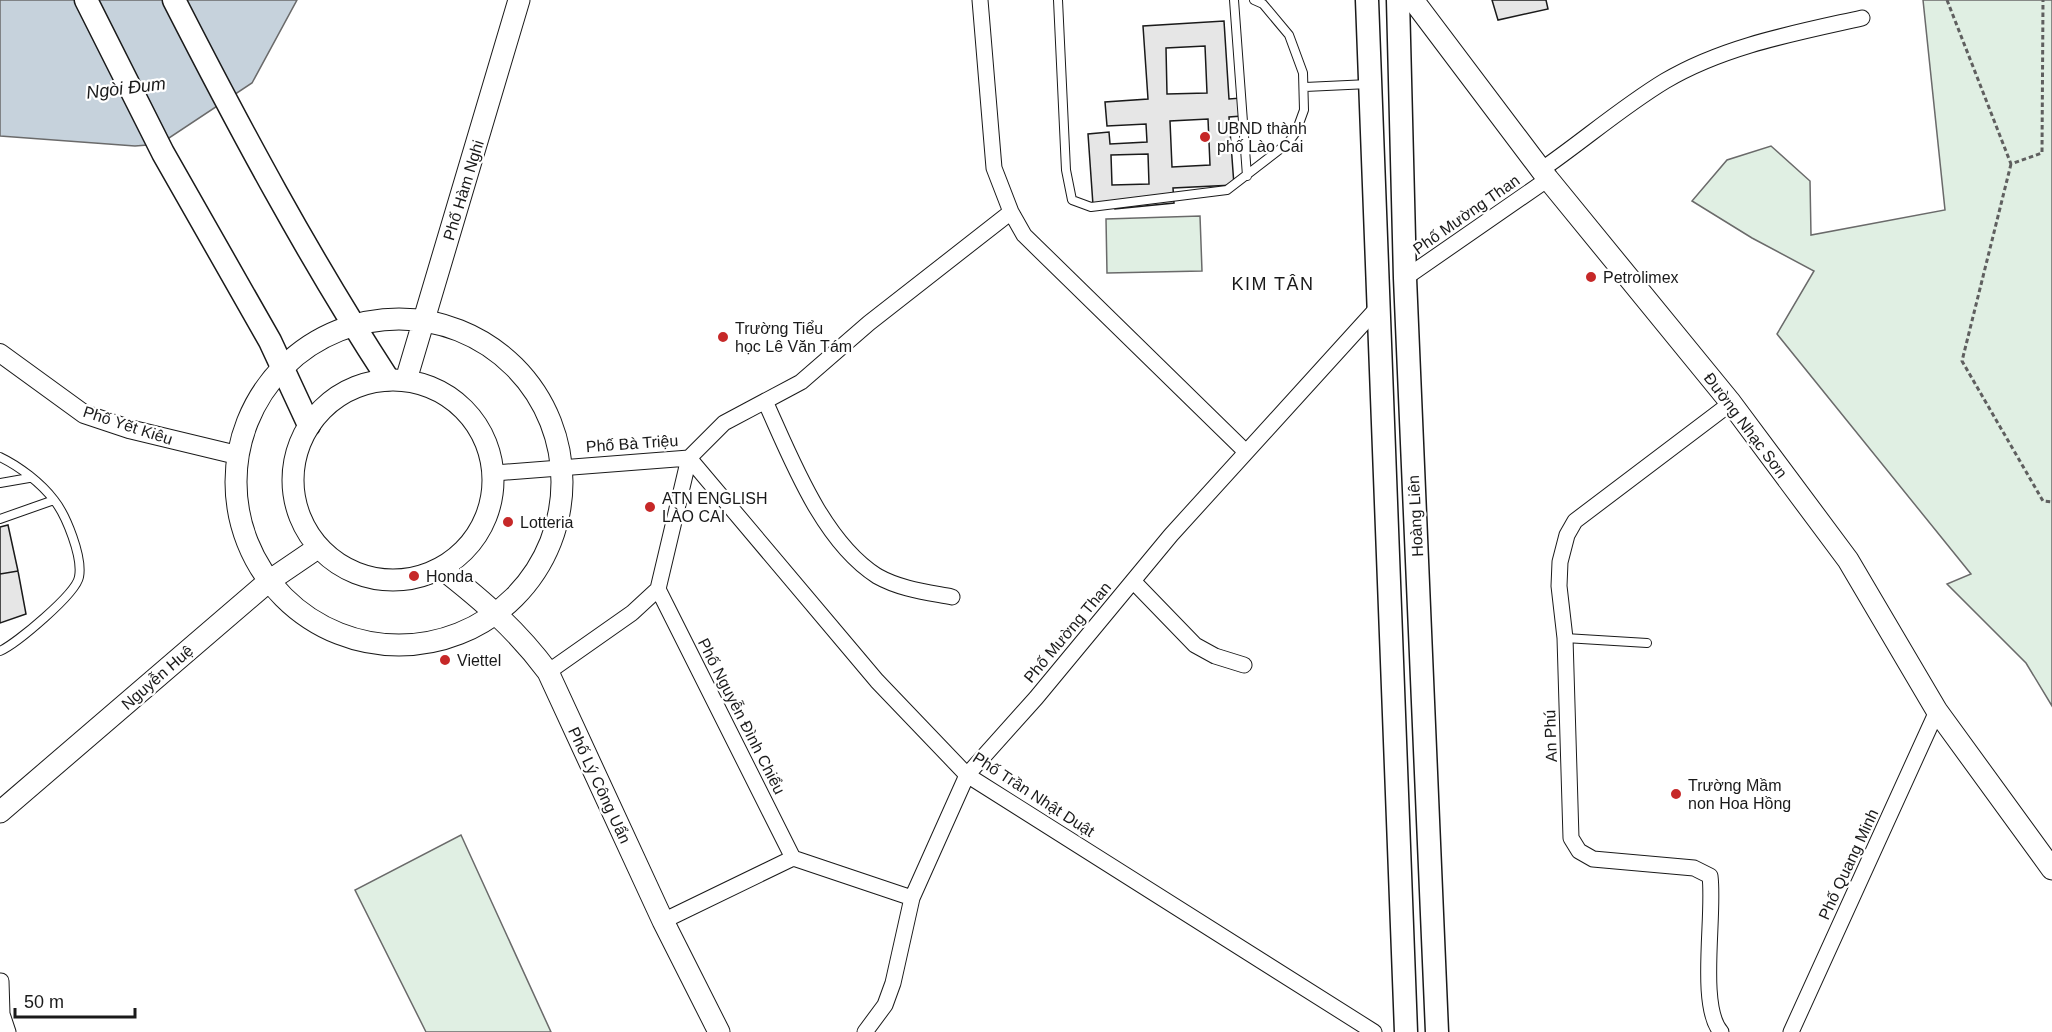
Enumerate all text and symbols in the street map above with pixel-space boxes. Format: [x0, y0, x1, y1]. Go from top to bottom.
water label: Ngòi Đum [85, 73, 167, 103]
place label: UBND thành phố Lào Cai [1217, 120, 1307, 155]
marker: UBND thành phố Lào Cai [1198, 130, 1212, 144]
street label: Phố Hàm Nghi [440, 138, 487, 242]
street label: Phố Mường Than [1410, 171, 1523, 257]
place label: Petrolimex [1603, 269, 1679, 286]
marker: Petrolimex [1584, 270, 1598, 284]
district label: KIM TÂN [1231, 274, 1315, 294]
place label: Trường Tiểu học Lê Văn Tám [735, 320, 852, 355]
marker: Trường Tiểu học Lê Văn Tám [716, 330, 730, 344]
street label: Đường Nhạc Sơn [1701, 370, 1791, 481]
street label: Phố Yẽt Kiêu [81, 403, 175, 448]
street label: Phố Bà Triệu [585, 432, 679, 455]
street label: Hoàng Liên [1405, 475, 1426, 557]
place label: ATN ENGLISH LÀO CAI [662, 490, 768, 525]
marker: ATN ENGLISH LÀO CAI [643, 500, 657, 514]
place label: Lotteria [520, 514, 573, 531]
marker: Lotteria [501, 515, 515, 529]
place label: Honda [426, 568, 473, 585]
marker: Honda [407, 569, 421, 583]
street label: Phố Mường Than [1020, 579, 1114, 686]
street label: Phố Nguyễn Đình Chiểu [695, 635, 789, 797]
street label: Nguyễn Huệ [118, 641, 197, 713]
place label: Viettel [457, 652, 501, 669]
marker: Viettel [438, 653, 452, 667]
street label: An Phú [1541, 709, 1560, 763]
street label: Phố Lý Công Uẩn [565, 724, 634, 846]
street label: Phố Trần Nhật Duật [970, 749, 1098, 840]
place label: Trường Mầm non Hoa Hồng [1688, 777, 1791, 812]
marker: Trường Mầm non Hoa Hồng [1669, 787, 1683, 801]
street label: Phố Quang Minh [1815, 806, 1882, 922]
scale bar [15, 981, 135, 1019]
text: 50 m [24, 992, 64, 1012]

